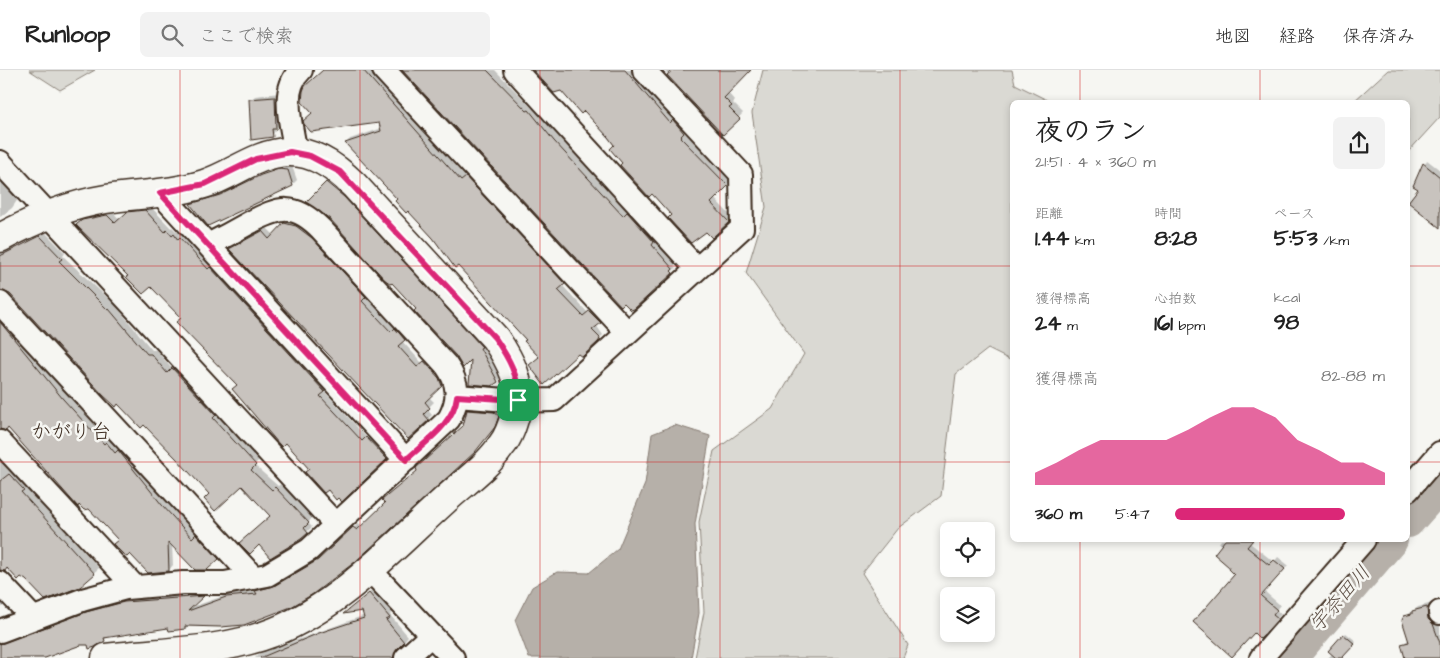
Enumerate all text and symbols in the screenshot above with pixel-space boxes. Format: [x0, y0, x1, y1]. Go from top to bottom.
search box [140, 12, 490, 57]
text: Runloop [25, 18, 110, 52]
icon: search [158, 21, 186, 49]
text: ここで検索 [198, 23, 293, 50]
text: 地図 [1215, 24, 1251, 49]
text: 経路 [1279, 24, 1315, 49]
text: 保存済み [1343, 24, 1415, 49]
text: 夜のラン [1035, 112, 1147, 151]
button: share [1333, 117, 1385, 169]
text: 21:51 · 4 × 360 m [1035, 151, 1156, 173]
text: 距離 [1035, 204, 1063, 224]
text: 時間 [1154, 204, 1182, 224]
text: ペース [1274, 204, 1315, 224]
text: 1.44 [1035, 224, 1069, 253]
text: 8:28 [1154, 224, 1197, 253]
text: 5:53 [1274, 224, 1318, 253]
text: km [1069, 231, 1094, 251]
text: /km [1318, 231, 1349, 251]
text: kcal [1274, 288, 1300, 308]
text: 獲得標高 [1035, 289, 1091, 309]
text: 心拍数 [1154, 289, 1196, 309]
text: 98 [1274, 308, 1299, 337]
text: 24 [1035, 309, 1061, 338]
text: 161 [1154, 309, 1173, 338]
text: m [1061, 316, 1078, 336]
text: bpm [1173, 316, 1205, 336]
text: 82–88 m [1321, 365, 1385, 387]
text: 獲得標高 [1035, 368, 1099, 390]
pin [497, 379, 539, 421]
icon: arrive [504, 386, 532, 414]
district label: かがり台 [31, 418, 111, 446]
text: 360 m [1035, 503, 1082, 525]
text: 5:47 [1115, 503, 1150, 525]
map controls [940, 522, 995, 642]
button: locate [940, 522, 995, 577]
water label: 宇奈田川 [1303, 560, 1377, 638]
button: layers [940, 587, 995, 642]

